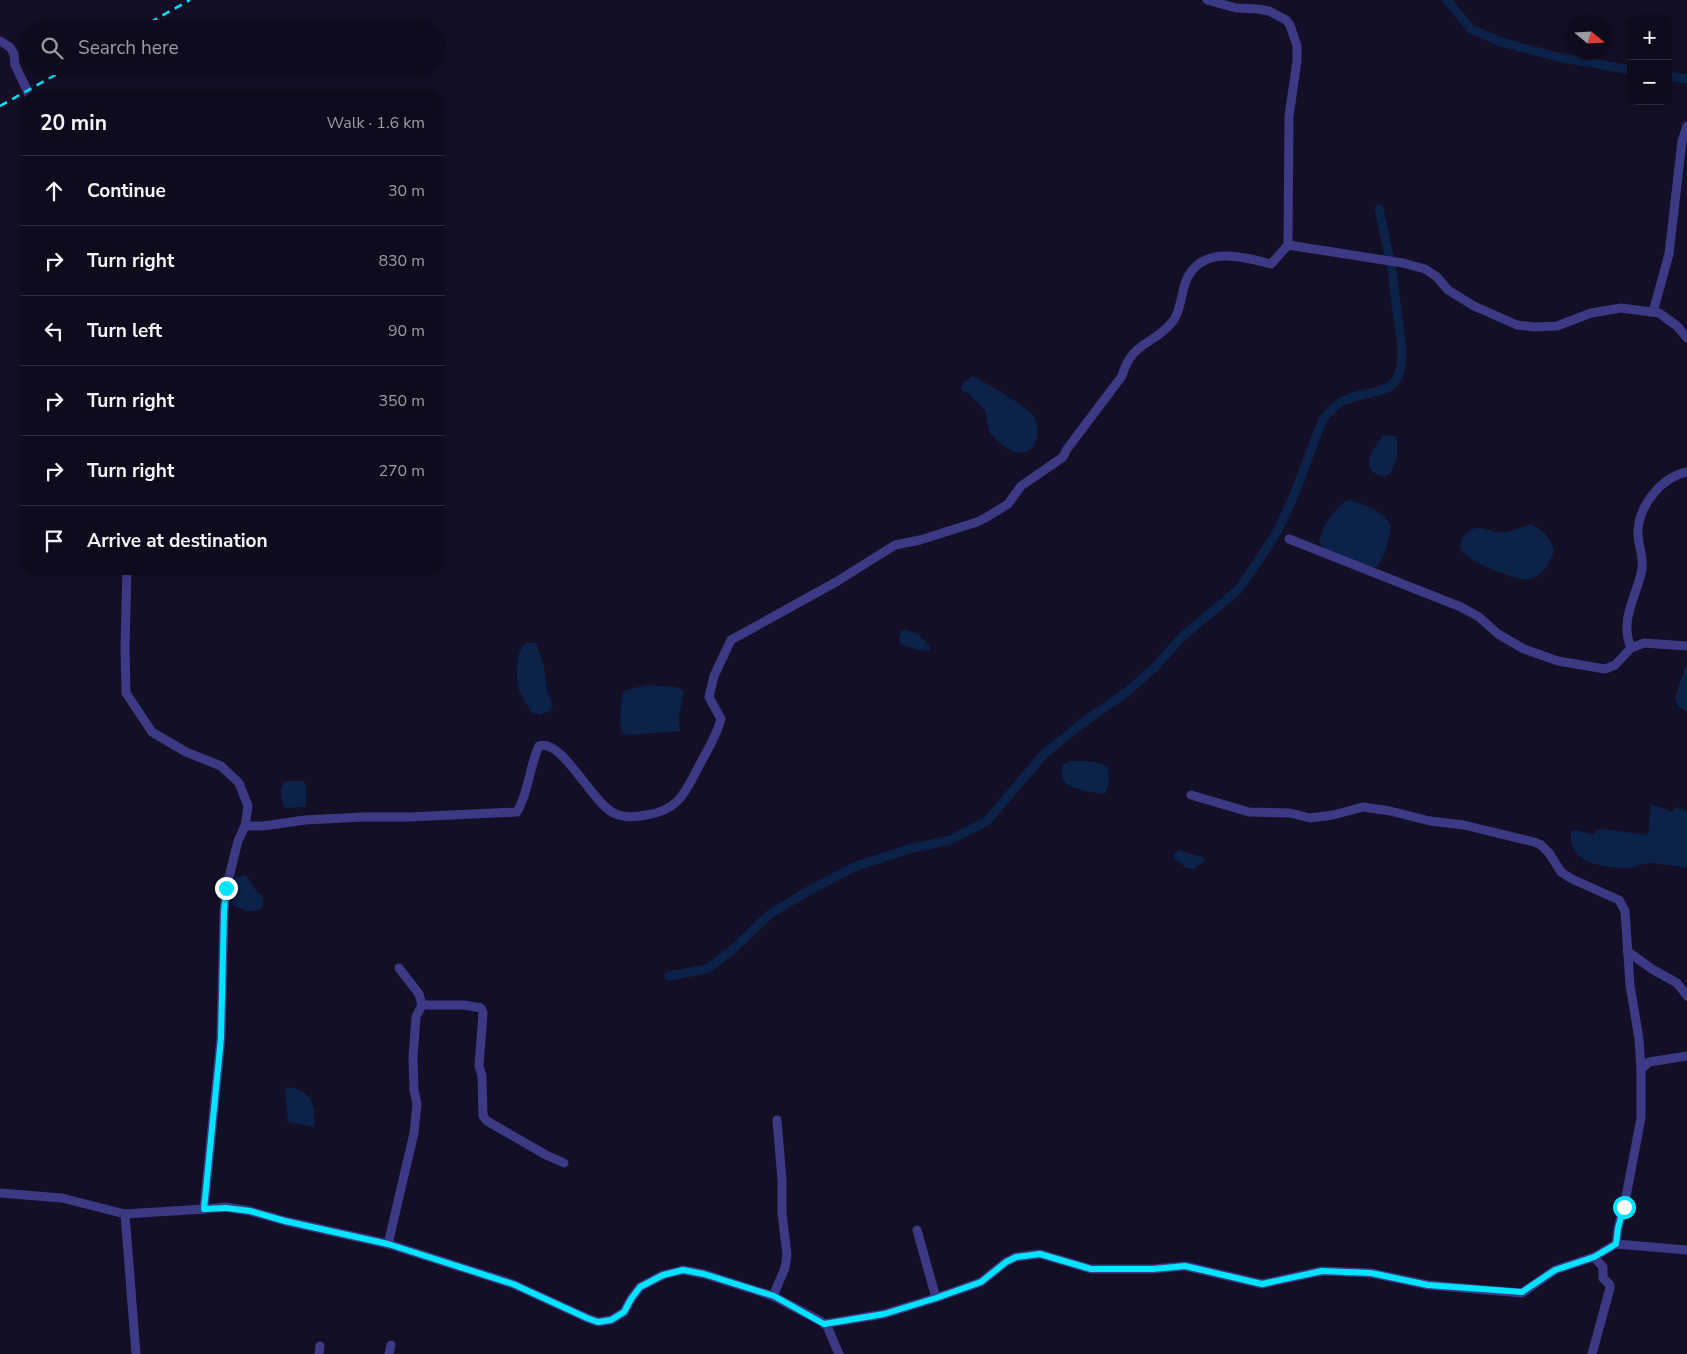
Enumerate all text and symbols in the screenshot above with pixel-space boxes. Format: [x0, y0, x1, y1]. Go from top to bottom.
north arrow [1567, 15, 1612, 60]
map controls [1627, 15, 1672, 105]
button: + [1627, 15, 1672, 60]
search box [20, 20, 445, 75]
icon: search [38, 34, 66, 62]
text: Search here [78, 35, 179, 61]
button: − [1627, 60, 1672, 105]
text: 20 min [40, 109, 107, 137]
text: Walk · 1.6 km [327, 112, 425, 134]
icon: ahead [40, 177, 68, 205]
text: Continue [87, 178, 166, 204]
text: 30 m [388, 180, 425, 202]
icon: right [40, 247, 68, 275]
text: Turn right [87, 248, 174, 274]
text: 830 m [378, 250, 425, 272]
icon: left [40, 317, 68, 345]
text: Turn left [87, 318, 162, 344]
text: 90 m [388, 320, 425, 342]
icon: right [40, 387, 68, 415]
text: Turn right [87, 388, 174, 414]
text: 350 m [378, 390, 425, 412]
icon: right [40, 457, 68, 485]
text: Turn right [87, 458, 174, 484]
text: 270 m [378, 460, 425, 482]
icon: arrive [40, 527, 68, 555]
text: Arrive at destination [87, 528, 268, 554]
route end [215, 877, 238, 900]
route start [1613, 1196, 1636, 1219]

